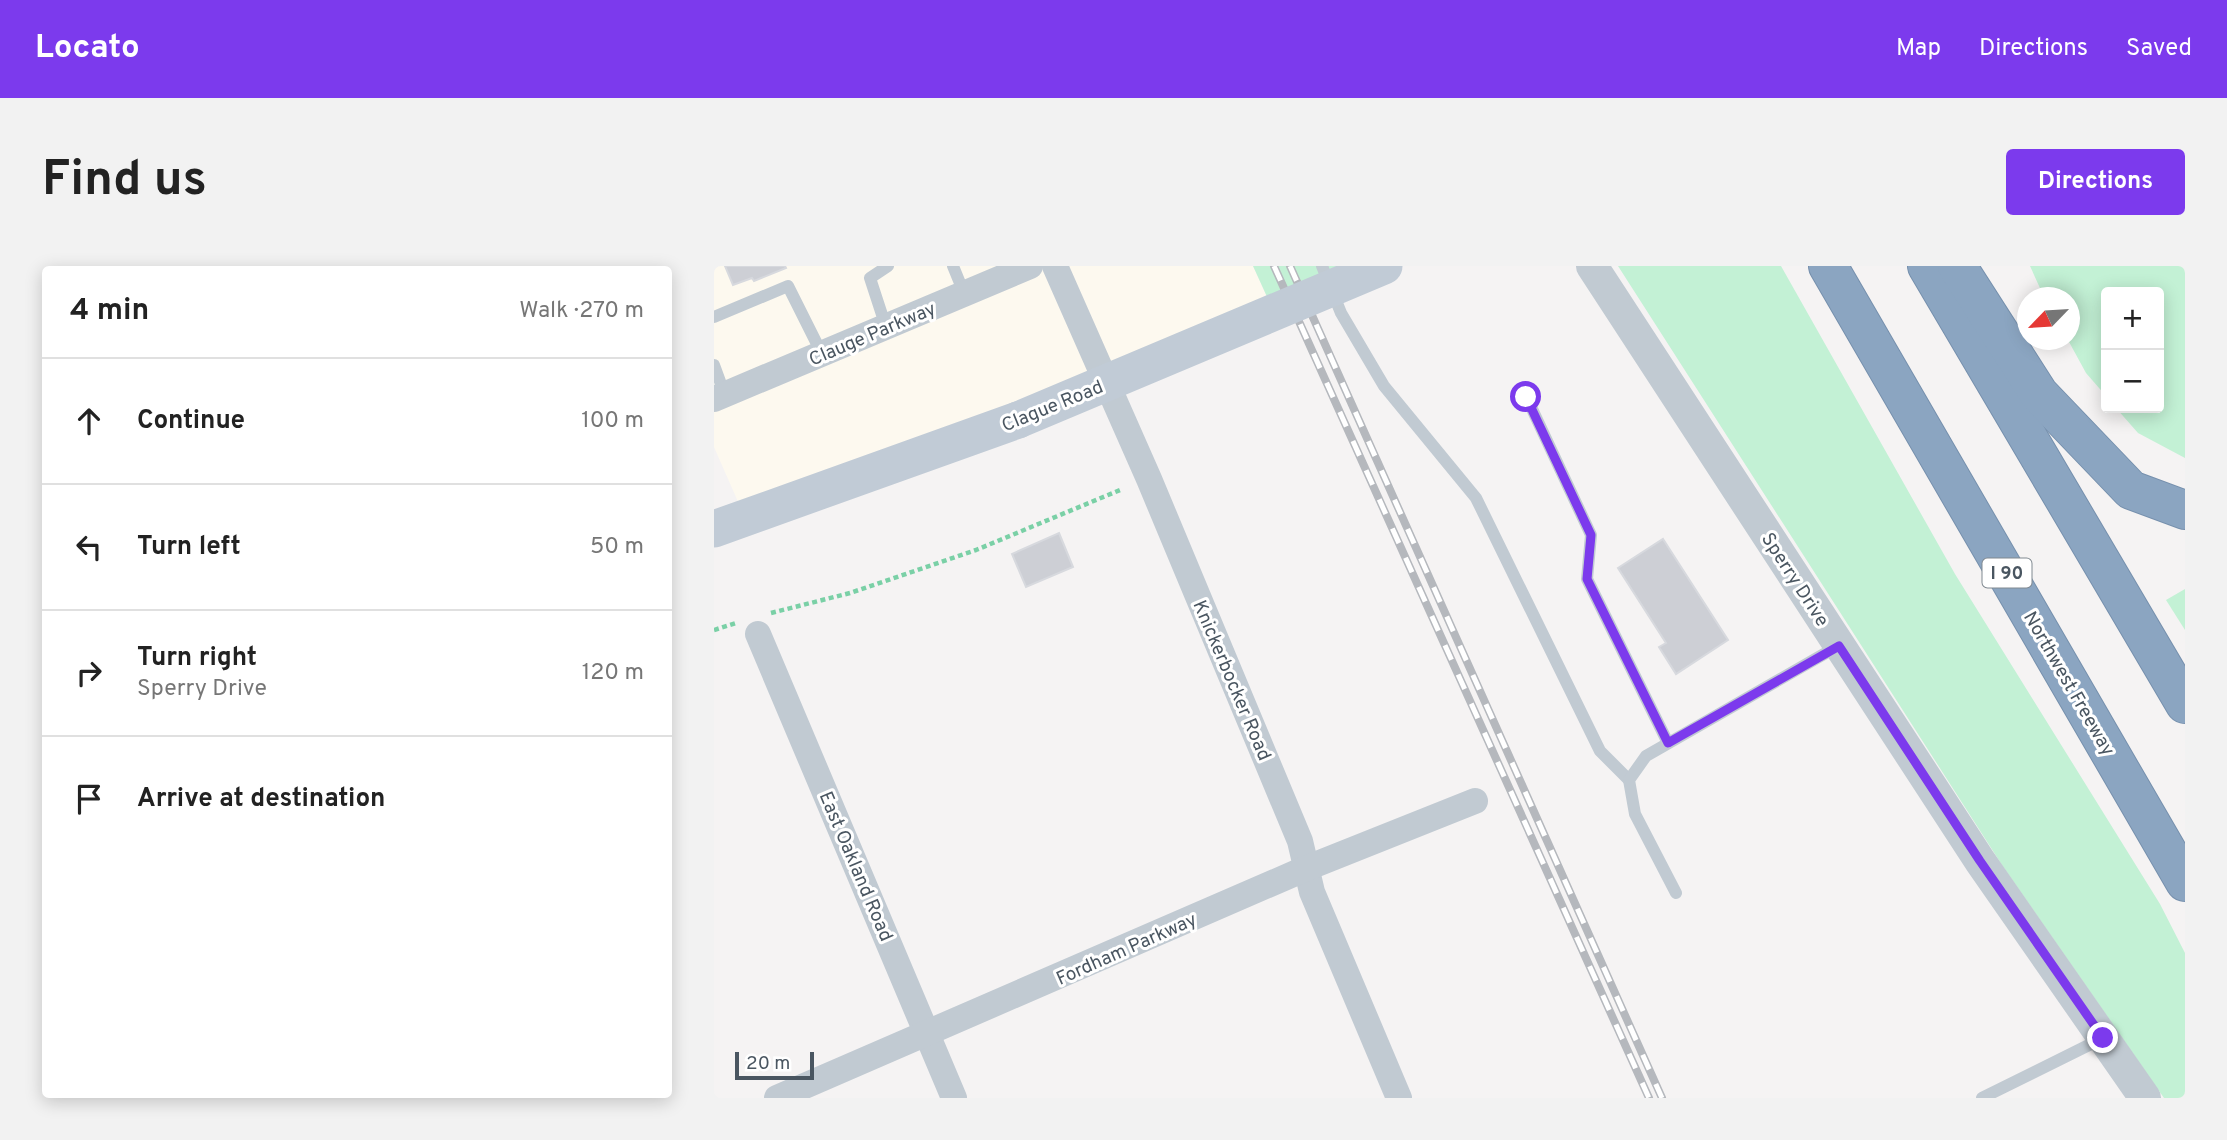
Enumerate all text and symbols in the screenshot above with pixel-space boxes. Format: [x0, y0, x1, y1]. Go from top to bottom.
text: Locato [35, 28, 140, 70]
text: Map [1896, 34, 1941, 64]
text: Directions [1979, 34, 2088, 64]
text: Saved [2126, 34, 2192, 64]
button: Directions [2006, 149, 2185, 215]
text: Find us [42, 151, 207, 213]
north arrow [2017, 287, 2080, 350]
map controls [2101, 287, 2164, 413]
button: + [2101, 287, 2164, 350]
text: 4 min [70, 293, 149, 330]
text: Walk · 270 m [519, 297, 644, 326]
street label: Clauge Parkway [806, 297, 940, 372]
button: − [2101, 350, 2164, 413]
street label: Clague Road [998, 376, 1107, 438]
route start [1510, 381, 1541, 412]
icon: ahead [70, 402, 108, 440]
text: Continue [137, 405, 245, 438]
text: 100 m [581, 407, 644, 436]
icon: left [70, 528, 108, 566]
street label: Sperry Drive [1755, 529, 1834, 632]
text: Turn left [137, 531, 241, 564]
text: 50 m [590, 533, 644, 562]
road number: I 90 [1982, 558, 2032, 587]
street label: Knickerbocker Road [1187, 597, 1276, 765]
street label: Northwest Freeway [2017, 607, 2119, 761]
text: Turn right [137, 642, 257, 675]
icon: right [70, 654, 108, 692]
text: 120 m [582, 659, 644, 688]
text: Sperry Drive [137, 675, 267, 704]
icon: arrive [70, 780, 108, 818]
text: Arrive at destination [137, 783, 385, 816]
street label: East Oakland Road [813, 788, 898, 945]
street label: Fordham Parkway [1053, 908, 1201, 992]
route end [2087, 1022, 2118, 1053]
scale bar [735, 1049, 814, 1081]
text: 20 m [746, 1052, 790, 1076]

